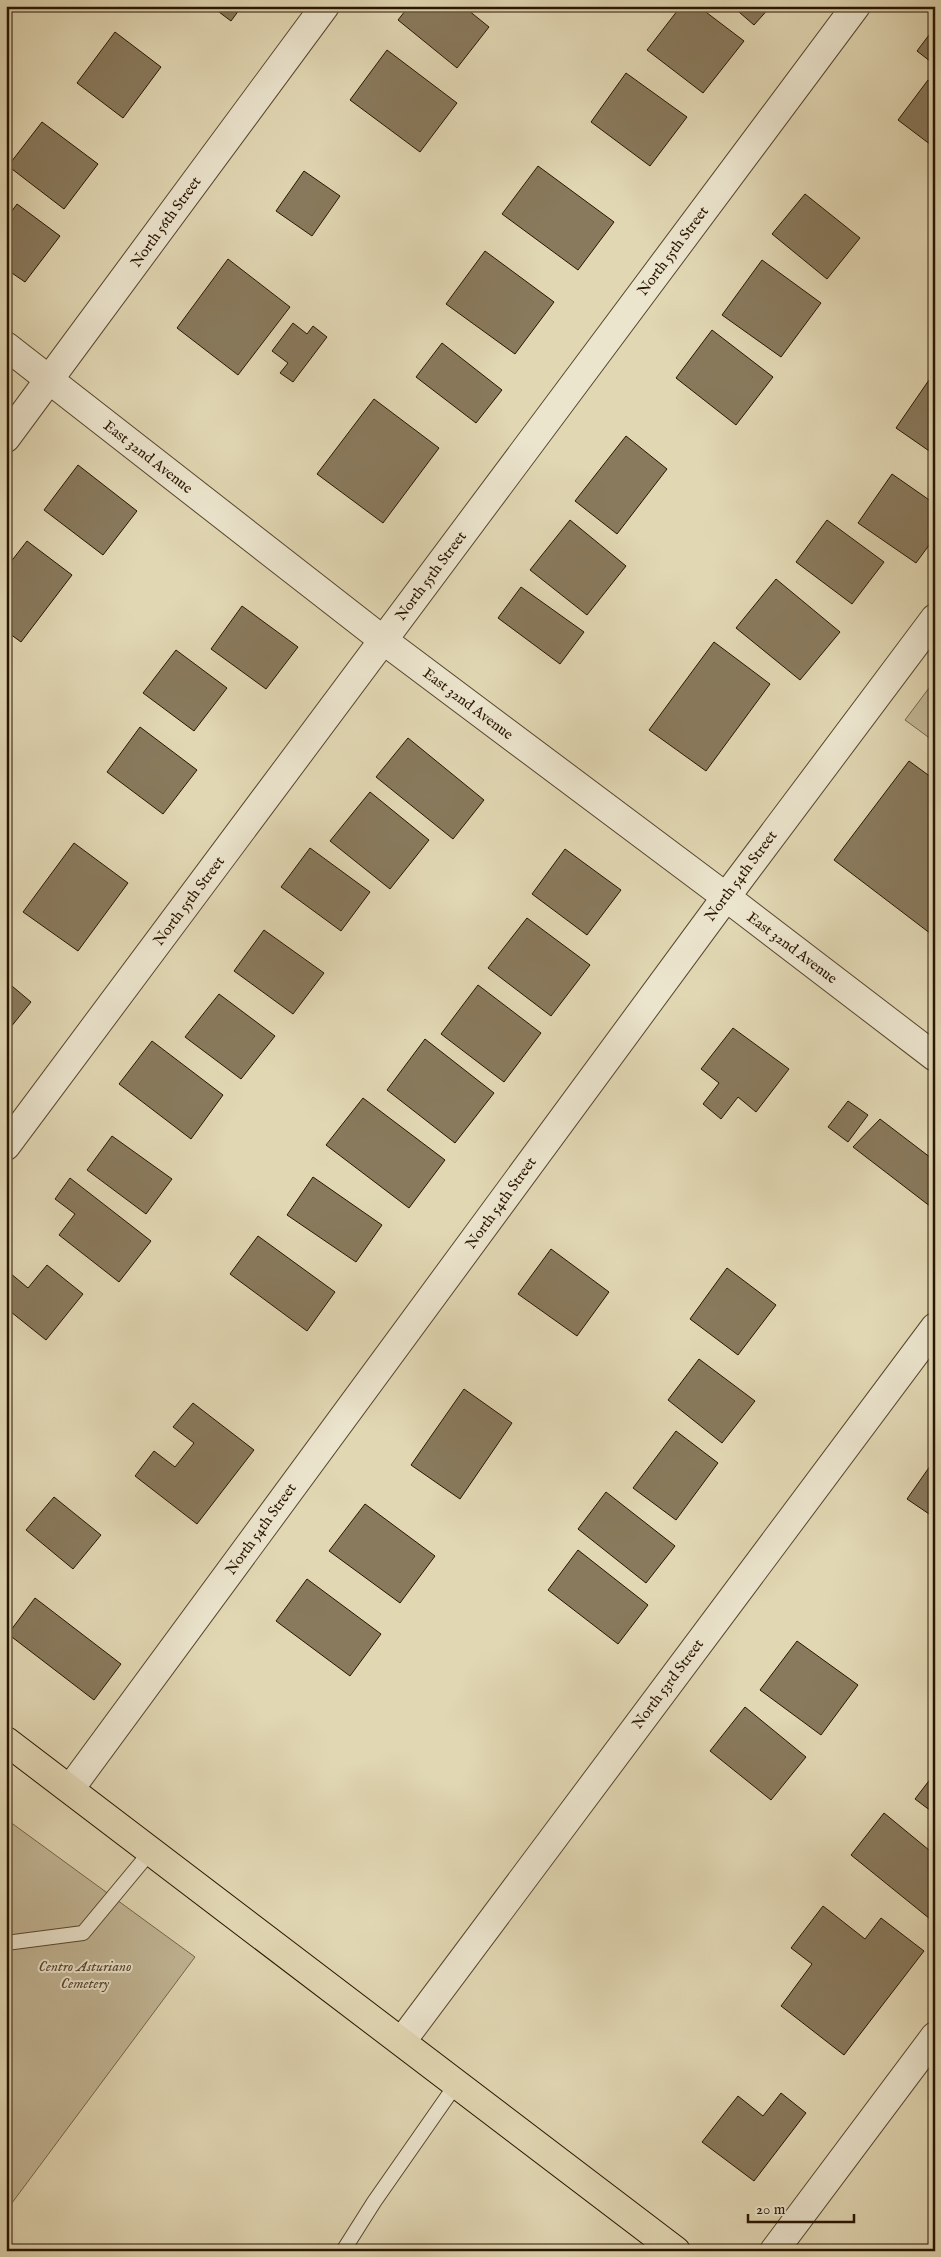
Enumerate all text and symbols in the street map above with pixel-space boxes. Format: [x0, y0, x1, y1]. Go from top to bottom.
street label: North 56th Street [127, 173, 205, 271]
street label: North 55th Street [633, 203, 713, 299]
street label: East 32nd Avenue [99, 416, 197, 498]
street label: North 55th Street [391, 528, 471, 624]
street label: East 32nd Avenue [419, 664, 517, 744]
street label: North 54th Street [701, 827, 781, 925]
street label: North 55th Street [149, 853, 229, 949]
street label: East 32nd Avenue [743, 908, 841, 988]
street label: North 54th Street [461, 1153, 541, 1253]
street label: North 54th Street [221, 1479, 301, 1579]
street label: North 53rd Street [628, 1635, 708, 1733]
park label: Centro Asturiano Cemetery [38, 1957, 132, 1993]
scale bar [748, 2192, 855, 2224]
text: 20 m [756, 2200, 786, 2219]

